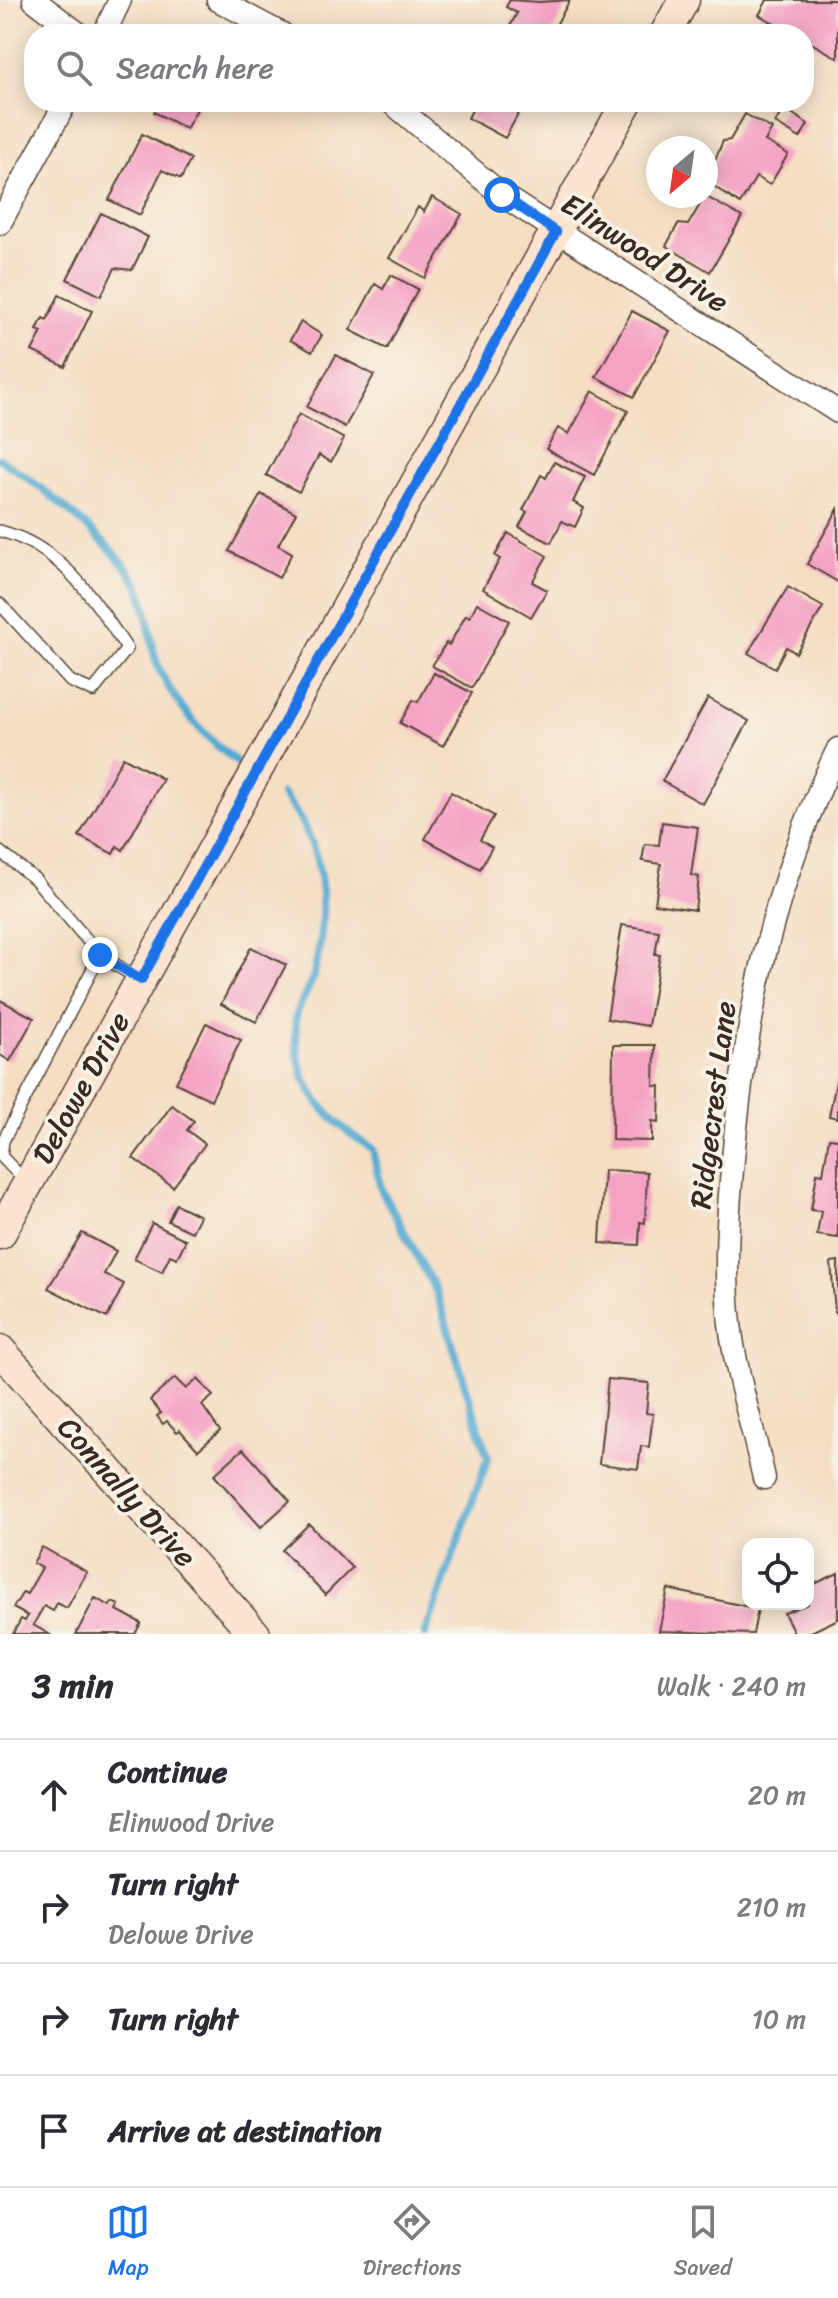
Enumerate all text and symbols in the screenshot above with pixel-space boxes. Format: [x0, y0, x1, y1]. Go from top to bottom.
search box [24, 24, 814, 112]
text: Search here [116, 41, 274, 95]
icon: search [52, 46, 96, 90]
north arrow [646, 136, 718, 208]
route start [484, 177, 520, 213]
street label: Elinwood Drive [550, 178, 740, 328]
route end [82, 937, 118, 973]
street label: Ridgecrest Lane [673, 998, 753, 1212]
street label: Delowe Drive [17, 1001, 145, 1175]
street label: Connally Drive [43, 1403, 211, 1581]
map controls [742, 1538, 814, 1610]
button: locate [742, 1538, 814, 1610]
text: 3 min [32, 1656, 113, 1716]
text: Walk · 240 m [657, 1663, 806, 1709]
text: Continue [108, 1745, 227, 1799]
text: 20 m [748, 1772, 806, 1818]
icon: ahead [32, 1773, 76, 1817]
text: Elinwood Drive [108, 1799, 274, 1845]
text: Turn right [108, 1857, 238, 1911]
text: 210 m [737, 1884, 806, 1930]
icon: right [32, 1885, 76, 1929]
text: Delowe Drive [108, 1911, 254, 1957]
text: Turn right [108, 1992, 238, 2046]
text: 10 m [752, 1996, 806, 2042]
icon: right [32, 1997, 76, 2041]
text: Arrive at destination [108, 2104, 382, 2158]
icon: arrive [32, 2109, 76, 2153]
tab: Map [106, 2200, 150, 2287]
tab: Directions [363, 2200, 461, 2287]
tab: Saved [674, 2200, 732, 2287]

